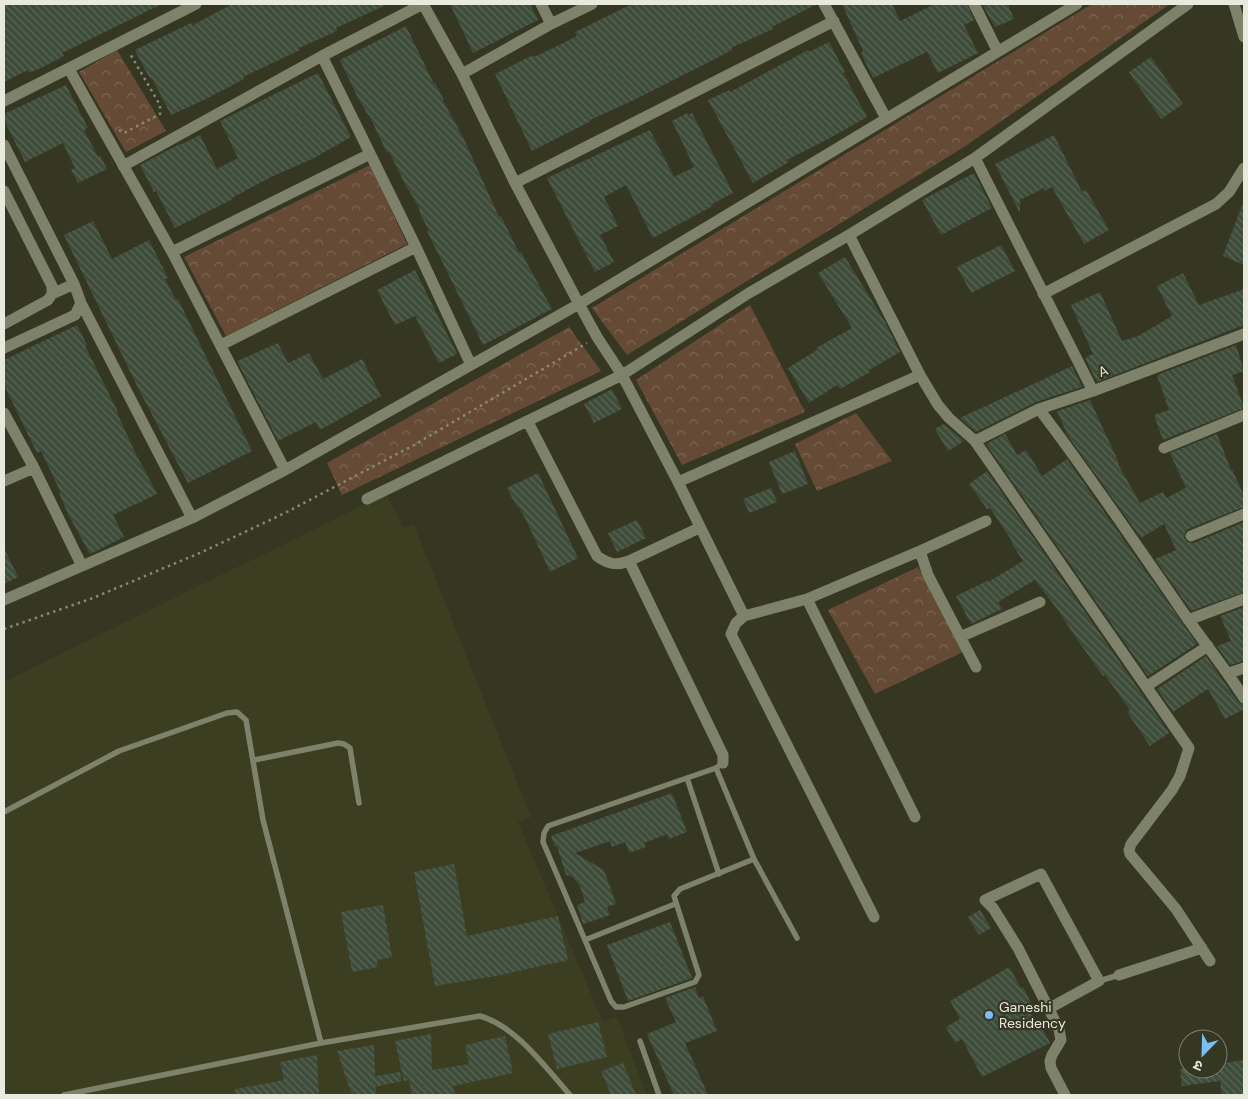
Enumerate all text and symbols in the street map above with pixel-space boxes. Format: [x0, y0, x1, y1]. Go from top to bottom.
street label: A [1095, 361, 1111, 381]
place label: Ganeshi Residency [999, 998, 1066, 1032]
marker: Ganeshi Residency [983, 1009, 995, 1021]
north arrow [1178, 1029, 1228, 1079]
text: उ [1190, 1056, 1205, 1076]

